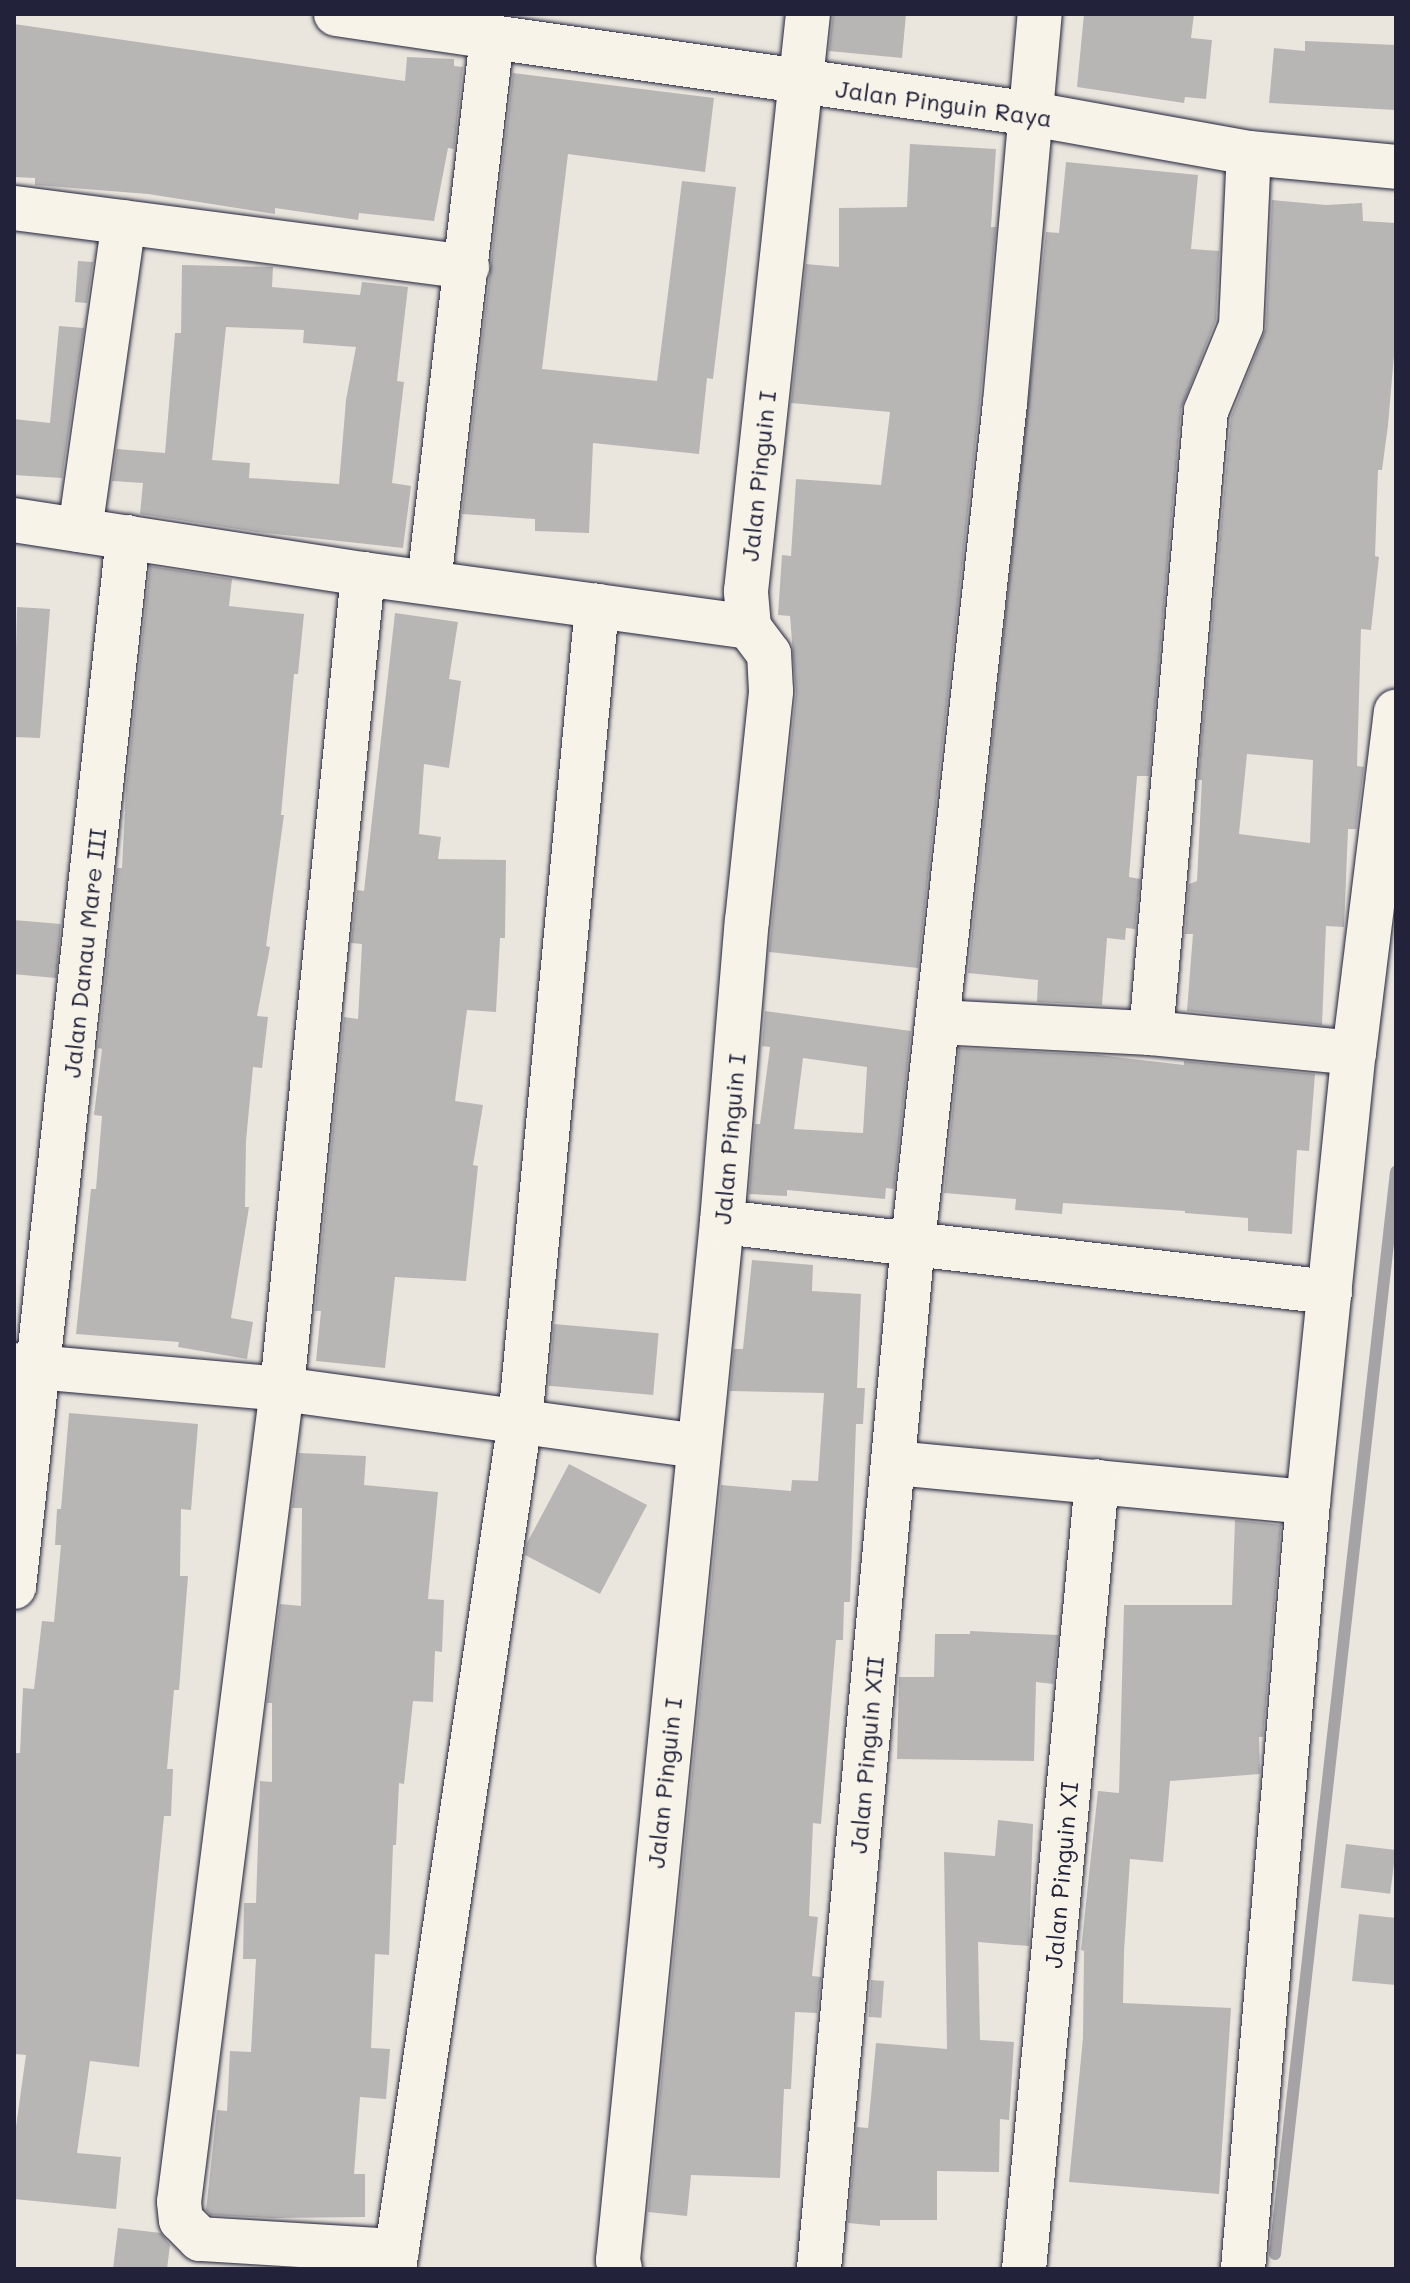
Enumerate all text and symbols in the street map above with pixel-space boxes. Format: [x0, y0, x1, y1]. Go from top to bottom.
street label: Jalan Pinguin Raya [834, 74, 1054, 132]
street label: Jalan Pinguin I [735, 389, 781, 563]
street label: Jalan Danau Mare III [57, 827, 111, 1079]
street label: Jalan Pinguin I [707, 1052, 751, 1226]
street label: Jalan Pinguin XII [843, 1655, 889, 1855]
street label: Jalan Pinguin I [641, 1696, 687, 1870]
street label: Jalan Pinguin XI [1038, 1781, 1084, 1969]

